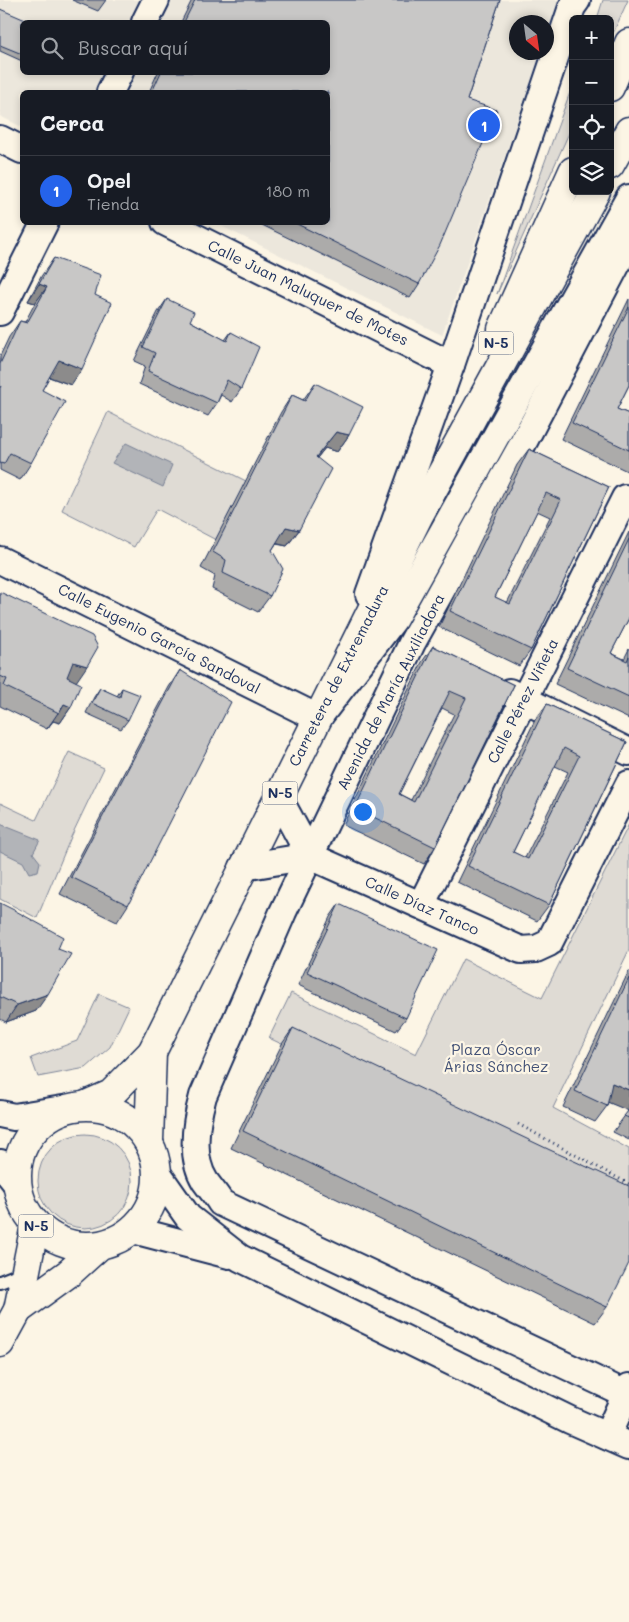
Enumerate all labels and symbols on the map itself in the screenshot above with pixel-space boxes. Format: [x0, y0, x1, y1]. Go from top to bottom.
north arrow [509, 15, 554, 60]
pin: 1 [468, 106, 500, 144]
street label: Calle Juan Maluquer de Motes [205, 235, 412, 350]
road number: N-5 [478, 332, 514, 354]
street label: Calle Eugenio García Sandoval [55, 578, 264, 698]
street label: Carretera de Extremadura [284, 581, 393, 770]
street label: Avenida de María Auxiliadora [332, 590, 448, 793]
street label: Calle Pérez Viñeta [482, 635, 562, 767]
road number: N-5 [262, 781, 298, 804]
your location [350, 799, 376, 825]
street label: Calle Díaz Tanco [362, 871, 483, 939]
park label: Plaza Óscar Árias Sánchez [444, 1039, 548, 1076]
road number: N-5 [18, 1214, 54, 1238]

